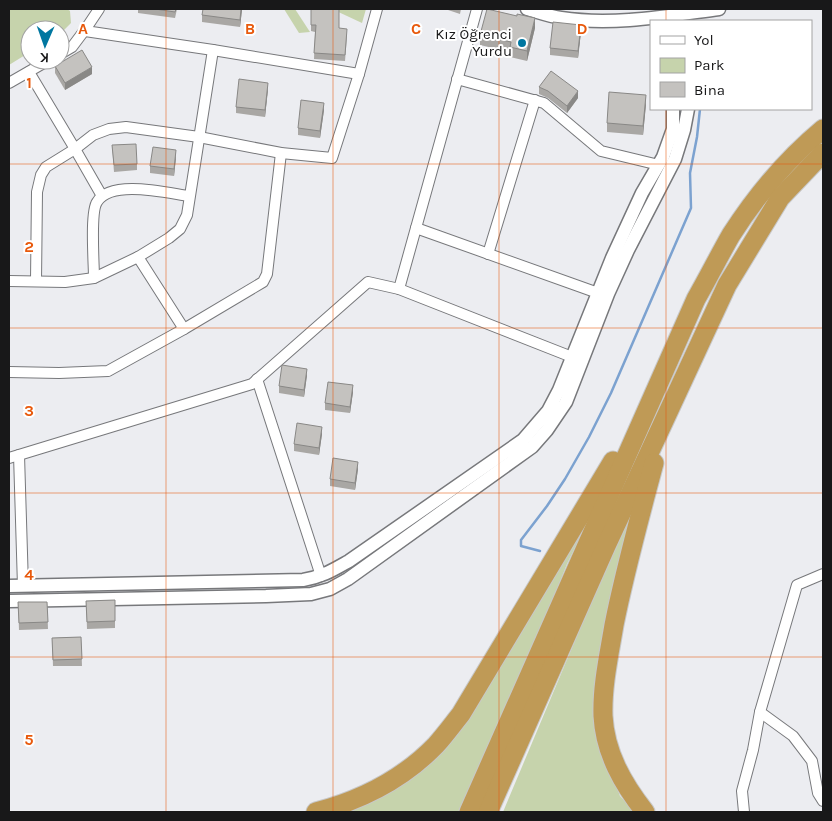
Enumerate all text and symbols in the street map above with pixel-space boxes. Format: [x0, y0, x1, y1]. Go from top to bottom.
text: A [78, 19, 88, 38]
text: B [245, 19, 255, 38]
text: C [411, 19, 421, 38]
text: D [577, 19, 588, 38]
north arrow [20, 20, 70, 70]
legend [650, 20, 812, 110]
place label: Kız Öğrenci Yurdu [435, 25, 512, 60]
text: Yol [694, 31, 714, 49]
marker: Kız Öğrenci Yurdu [516, 37, 528, 49]
text: K [39, 49, 49, 66]
text: Park [694, 56, 724, 74]
text: 1 [26, 73, 32, 92]
text: Bina [694, 81, 725, 99]
text: 2 [24, 237, 34, 256]
text: 3 [24, 401, 34, 420]
text: 4 [24, 565, 34, 584]
text: 5 [24, 730, 34, 749]

